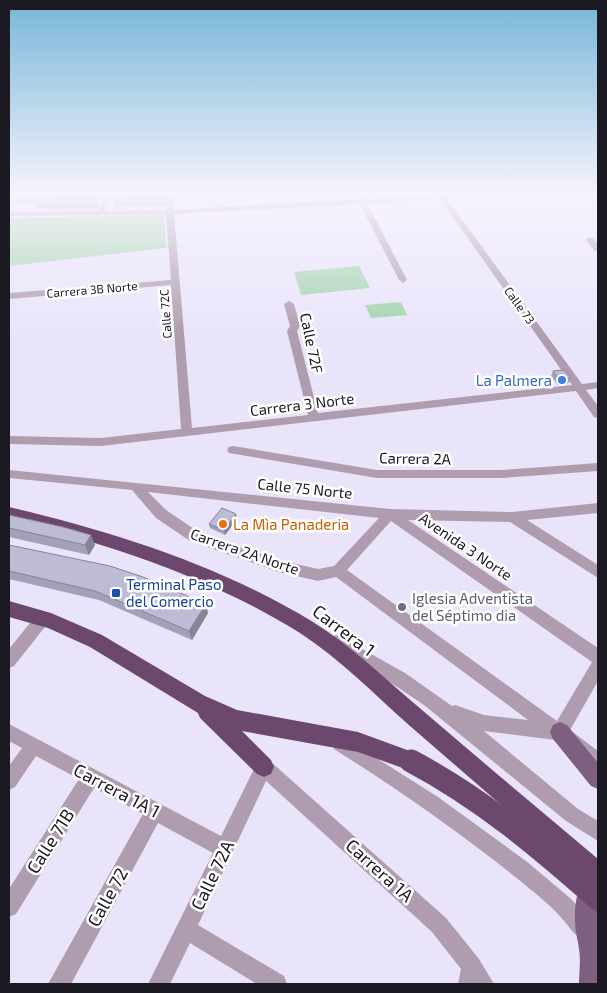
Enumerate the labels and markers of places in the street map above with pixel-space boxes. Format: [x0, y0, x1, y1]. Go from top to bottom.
place label: La Palmera [476, 371, 552, 389]
marker: La Palmera [556, 374, 568, 386]
place label: La Mìa Panaderia [233, 515, 349, 533]
marker: La Mìa Panaderia [217, 518, 229, 530]
place label: Terminal Paso del Comercio [126, 575, 222, 610]
marker: Terminal Paso del Comercio [110, 587, 122, 599]
place label: Iglesia Adventista del Séptimo dia [412, 589, 533, 624]
marker: Iglesia Adventista del Séptimo dia [396, 601, 408, 613]

